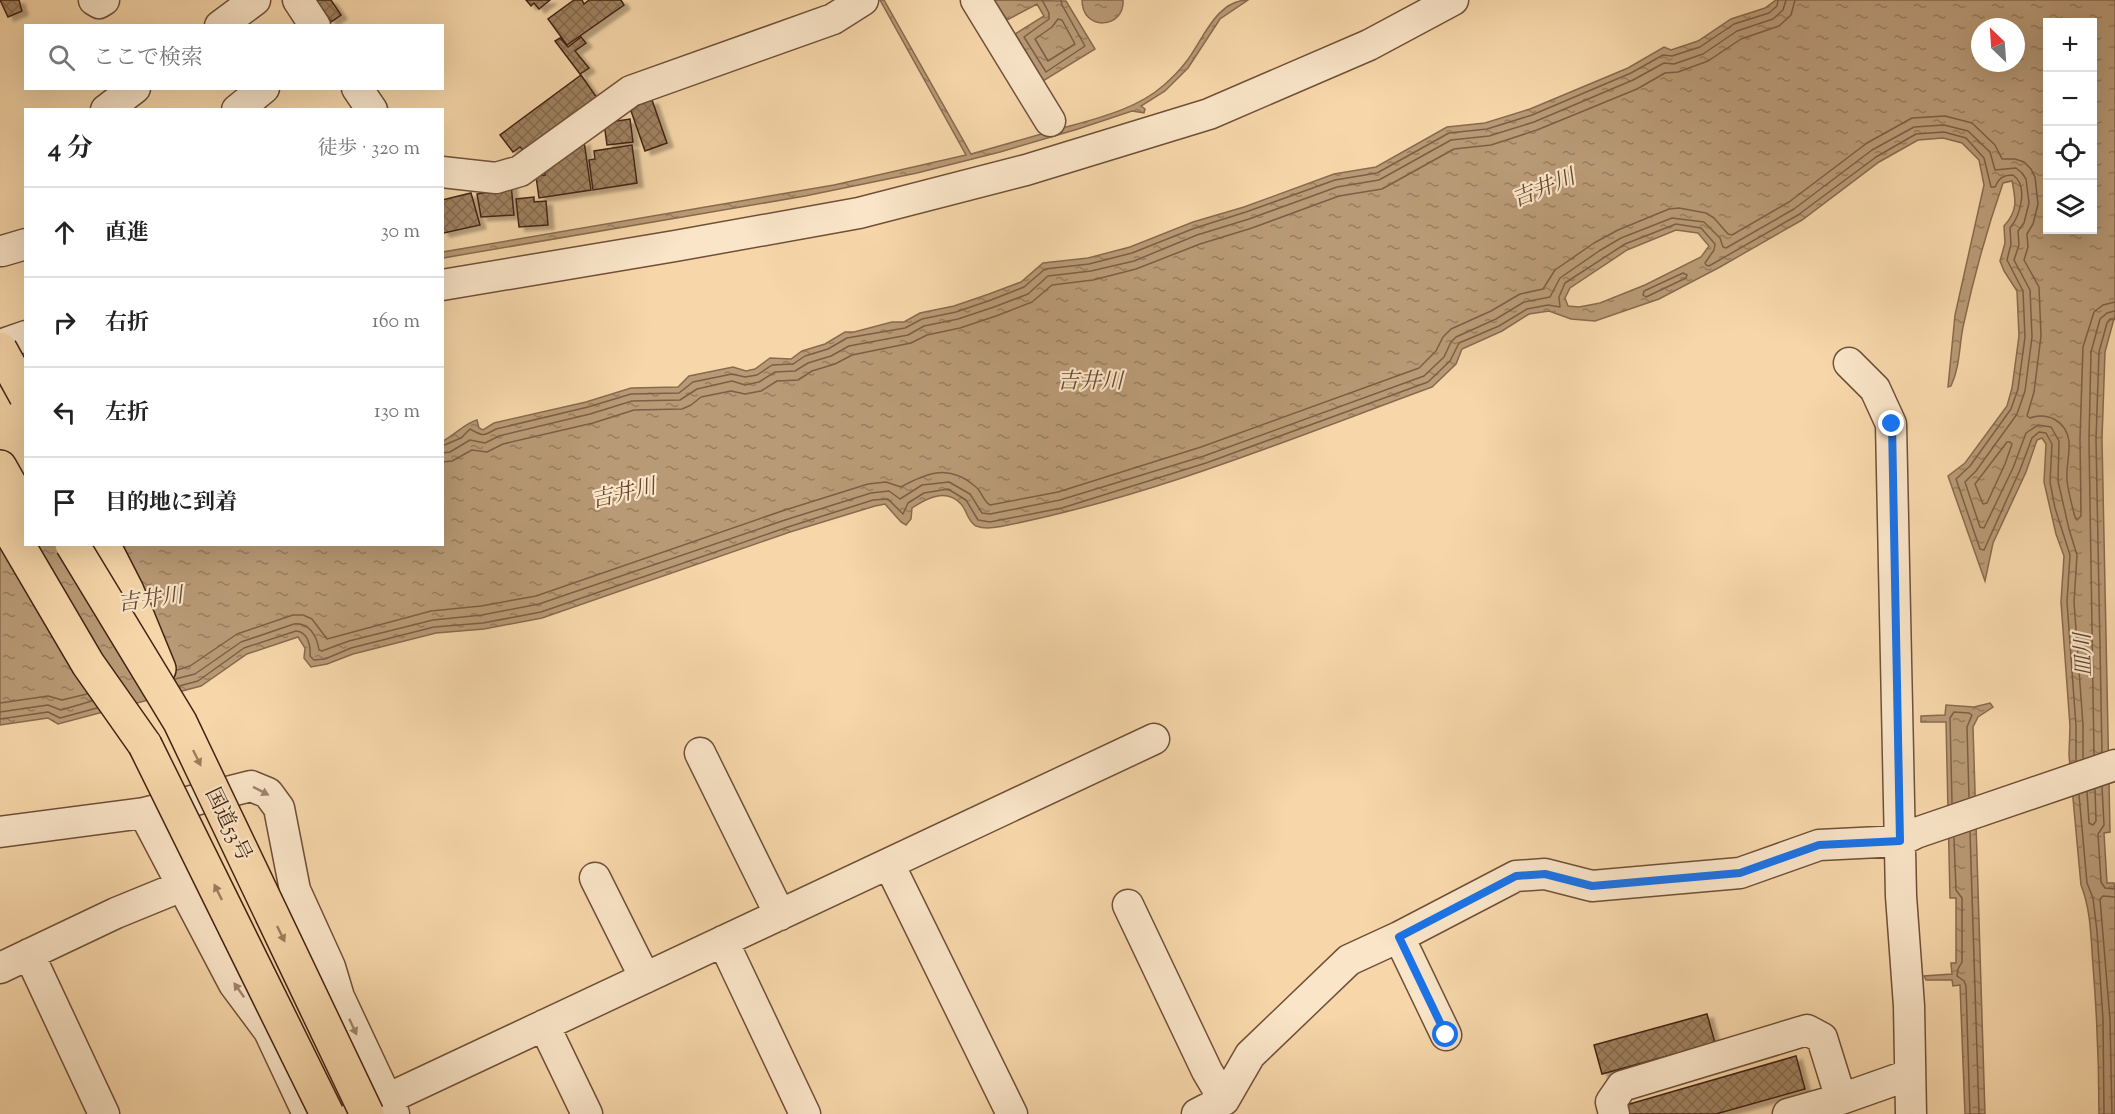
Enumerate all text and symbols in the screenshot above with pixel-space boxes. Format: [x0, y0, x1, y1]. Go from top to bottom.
north arrow [1971, 18, 2025, 72]
map controls [2043, 18, 2097, 234]
button: + [2043, 18, 2097, 72]
search box [24, 24, 444, 90]
icon: search [45, 41, 78, 74]
text: ここで検索 [93, 43, 203, 75]
button: − [2043, 72, 2097, 126]
button: locate [2043, 126, 2097, 180]
text: 4 分 [48, 131, 93, 168]
text: 徒歩 · 320 m [318, 135, 420, 164]
water label: 吉井川 [1508, 162, 1583, 217]
button: layers [2043, 180, 2097, 234]
icon: ahead [48, 216, 81, 249]
text: 直進 [105, 218, 149, 250]
text: 30 m [381, 218, 420, 247]
icon: right [48, 306, 81, 339]
text: 右折 [105, 308, 149, 340]
text: 160 m [372, 308, 420, 337]
water label: 吉井川 [1057, 367, 1125, 399]
icon: left [48, 396, 81, 429]
text: 左折 [105, 398, 149, 430]
text: 130 m [374, 398, 420, 427]
route end [1878, 410, 1904, 436]
water label: 吉井川 [588, 471, 661, 518]
icon: arrive [48, 486, 81, 519]
text: 目的地に到着 [105, 488, 237, 520]
water label: 吉井川 [116, 580, 187, 621]
water label: 皿川 [2068, 630, 2102, 677]
one-way arrow [192, 749, 202, 766]
street label: 国道53号 [196, 783, 258, 867]
one-way arrow [252, 786, 269, 796]
one-way arrow [213, 883, 223, 901]
one-way arrow [277, 925, 286, 942]
one-way arrow [233, 983, 245, 999]
one-way arrow [348, 1018, 357, 1035]
route start [1432, 1021, 1458, 1047]

